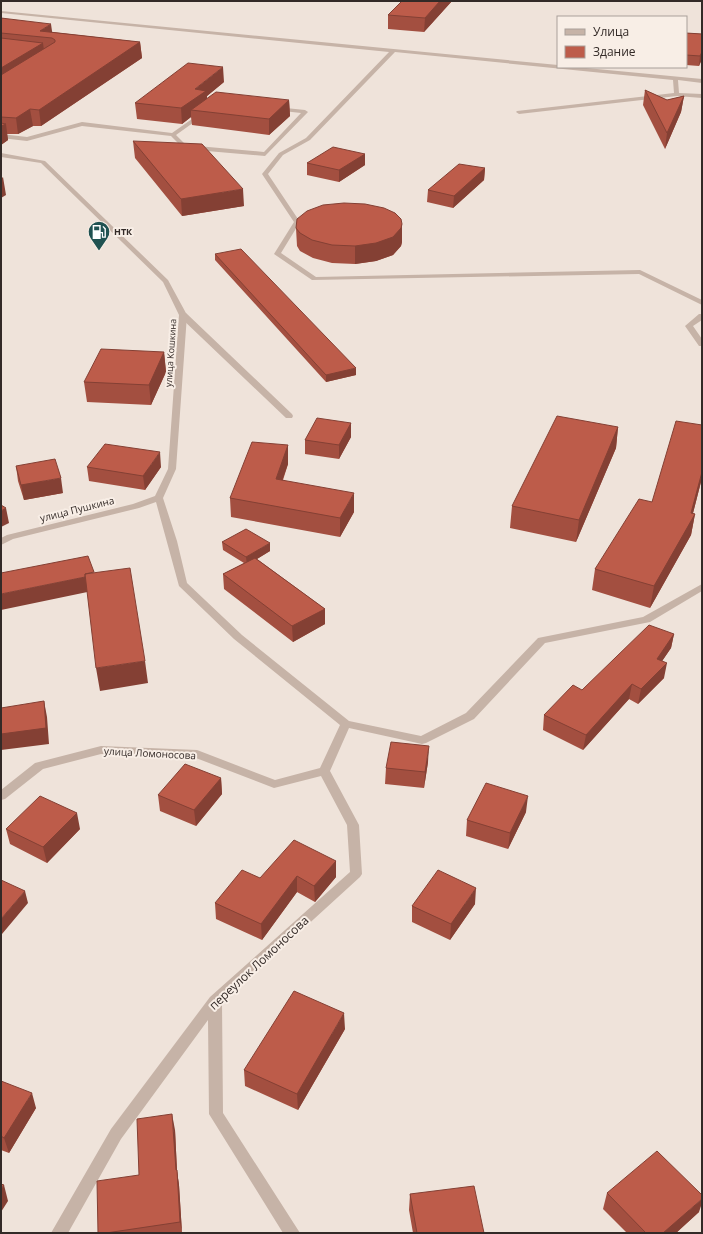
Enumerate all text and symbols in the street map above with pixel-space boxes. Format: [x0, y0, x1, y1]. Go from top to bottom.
legend [557, 16, 687, 68]
text: Улица [593, 23, 629, 40]
text: Здание [593, 43, 636, 60]
fuel station icon: НТК [86, 219, 112, 252]
place label: НТК [114, 225, 133, 238]
street label: улица Кошкина [162, 318, 179, 388]
street label: улица Пушкина [38, 493, 116, 525]
street label: улица Ломоносова [104, 744, 196, 762]
street label: переулок Ломоносова [205, 912, 312, 1013]

